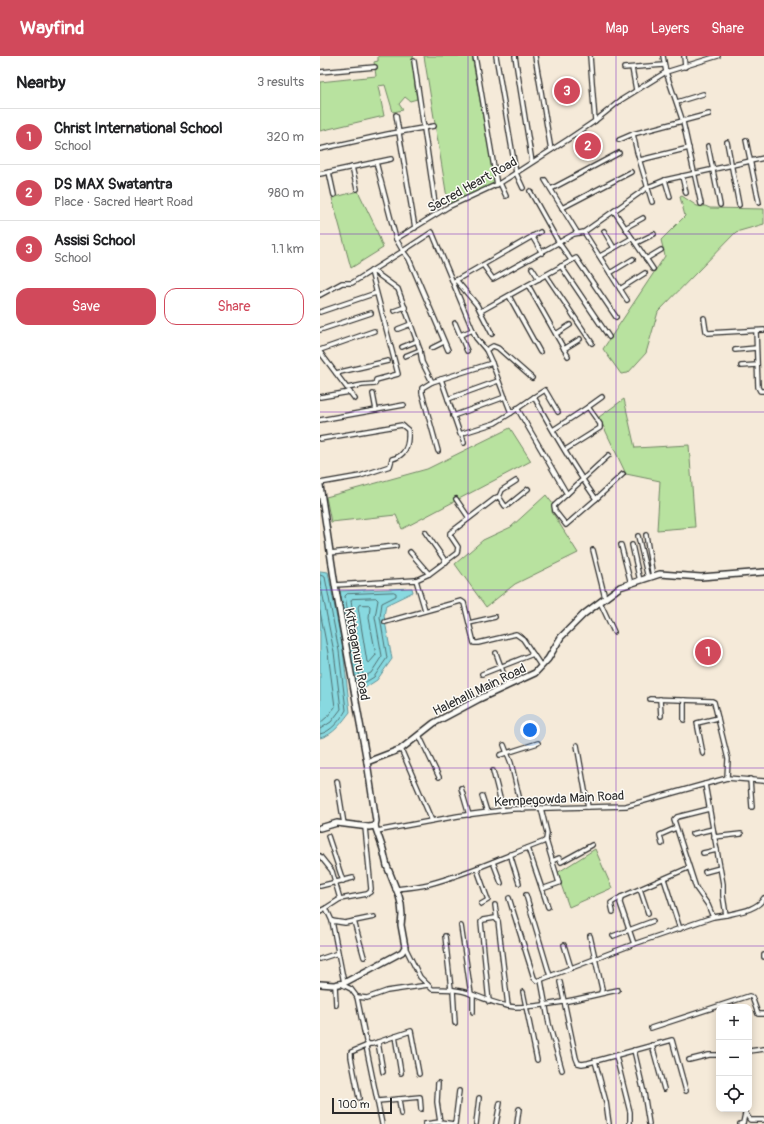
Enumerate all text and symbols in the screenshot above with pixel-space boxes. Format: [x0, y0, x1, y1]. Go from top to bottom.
text: Wayfind [20, 16, 84, 40]
text: Map [606, 20, 629, 37]
text: Layers [651, 20, 689, 37]
text: Share [711, 20, 744, 37]
text: Nearby [16, 72, 65, 93]
text: 3 results [257, 74, 304, 90]
pin: 3 [554, 76, 580, 106]
text: Christ International School [54, 119, 223, 138]
text: 1 [26, 129, 32, 145]
text: 320 m [266, 129, 304, 145]
pin: 2 [575, 131, 601, 161]
text: School [54, 138, 91, 154]
street label: Sacred Heart Road [425, 154, 520, 216]
text: DS MAX Swatantra [54, 175, 172, 194]
text: 2 [25, 185, 33, 201]
text: 980 m [268, 185, 304, 201]
text: Place · Sacred Heart Road [54, 194, 193, 210]
text: Assisi School [54, 231, 136, 250]
text: 3 [25, 241, 33, 257]
text: 1.1 km [271, 241, 304, 257]
text: School [54, 250, 91, 266]
button: Save [16, 288, 156, 325]
button: Share [164, 288, 304, 325]
street label: Kittaganuru Road [341, 607, 373, 702]
pin: 1 [695, 637, 721, 667]
street label: Halehalli Main Road [430, 660, 529, 719]
your location [520, 720, 540, 740]
street label: Kempegowda Main Road [494, 788, 625, 810]
map controls [716, 1004, 752, 1112]
button: + [716, 1004, 752, 1040]
button: − [716, 1040, 752, 1076]
button: locate [716, 1076, 752, 1112]
scale bar [332, 1096, 392, 1115]
text: 100 m [338, 1098, 369, 1111]

